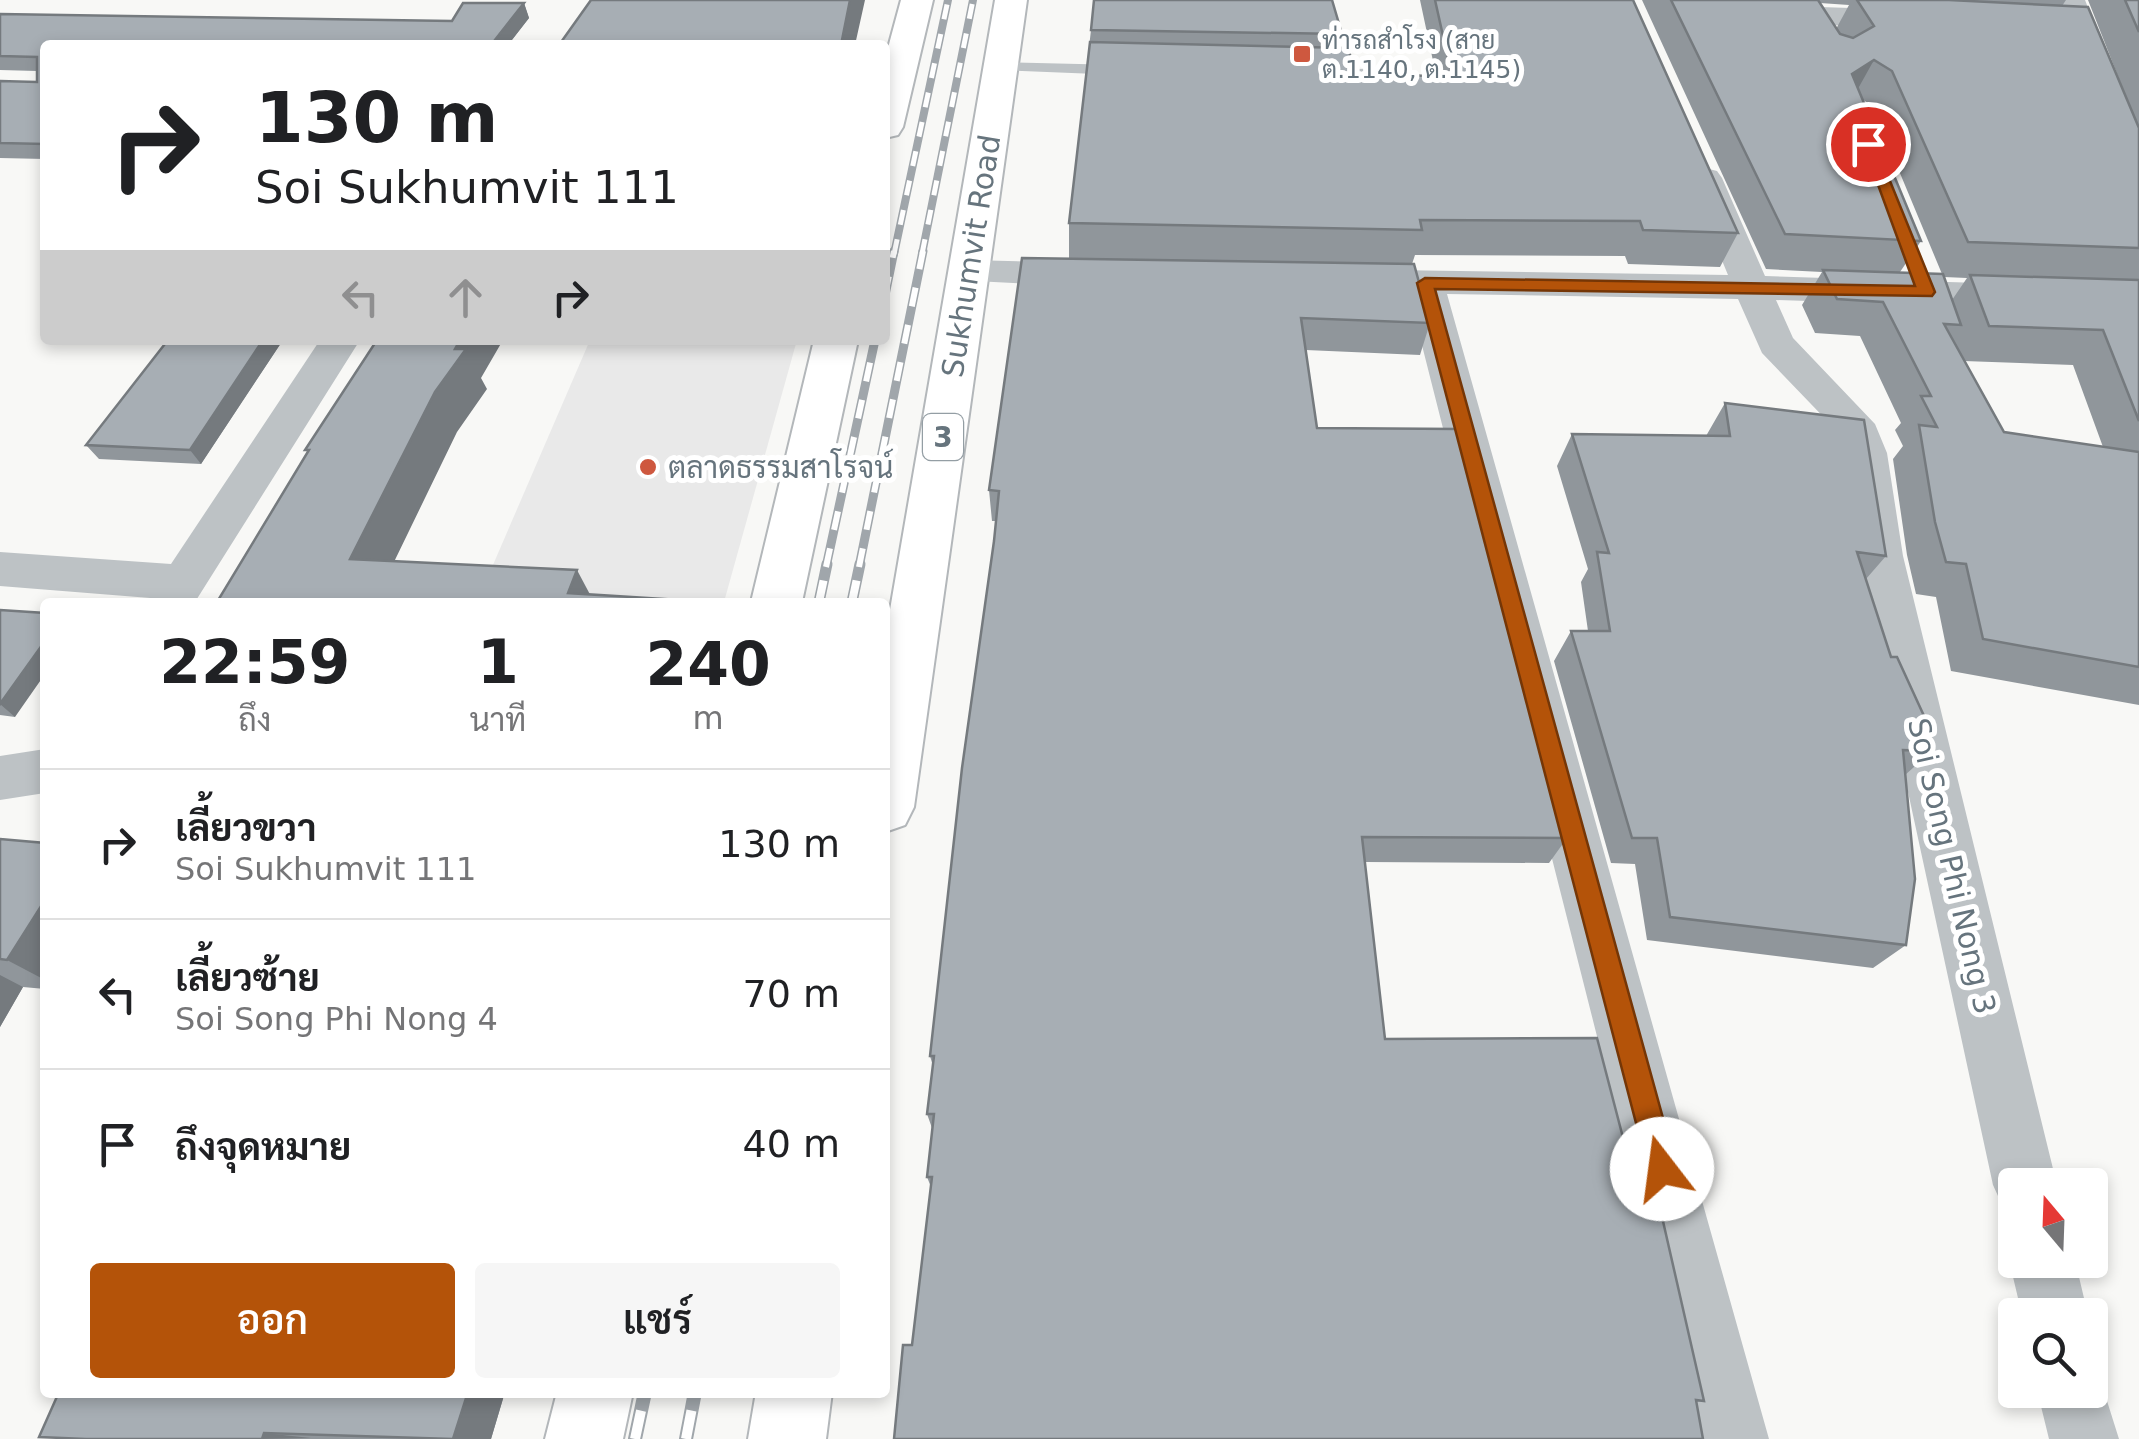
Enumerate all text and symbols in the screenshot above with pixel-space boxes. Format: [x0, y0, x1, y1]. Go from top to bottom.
place label: ท่ารถสำโรง (สาย ต.1140, ต.1145) [1322, 24, 1521, 84]
marker: ท่ารถสำโรง (สาย ต.1140, ต.1145) [1291, 43, 1313, 65]
text: 130 m [255, 77, 498, 159]
icon: right [90, 80, 220, 210]
pin [1826, 102, 1911, 187]
icon: arrive [1841, 117, 1896, 172]
street label: Sukhumvit Road [935, 132, 1007, 380]
text: Soi Sukhumvit 111 [255, 161, 679, 214]
icon: left [333, 270, 388, 325]
icon: ahead [438, 270, 493, 325]
icon: right [543, 270, 598, 325]
road number: 3 [923, 414, 963, 460]
place label: ตลาดธรรมสาโรจน์ [668, 448, 893, 485]
marker: ตลาดธรรมสาโรจน์ [637, 456, 659, 478]
text: 22:59 [159, 627, 350, 697]
text: 1 [477, 627, 519, 697]
text: 240 [646, 629, 771, 699]
text: m [693, 699, 724, 737]
text: ถึง [238, 701, 271, 739]
text: นาที [469, 701, 526, 739]
street label: Soi Song Phi Nong 3 [1901, 715, 2003, 1017]
text: เลี้ยวขวา [175, 806, 317, 850]
icon: right [90, 817, 145, 872]
text: 130 m [718, 822, 840, 866]
text: Soi Sukhumvit 111 [175, 850, 476, 888]
text: เลี้ยวซ้าย [175, 956, 320, 1000]
icon: left [90, 967, 145, 1022]
text: 70 m [743, 972, 840, 1016]
text: Soi Song Phi Nong 4 [175, 1000, 498, 1038]
icon: arrive [90, 1117, 145, 1172]
position arrow [1610, 1117, 1714, 1221]
text: 40 m [743, 1122, 840, 1166]
text: ถึงจุดหมาย [175, 1125, 351, 1169]
north arrow [1998, 1168, 2108, 1278]
map controls [1998, 1168, 2108, 1408]
button: ออก [90, 1263, 455, 1378]
button: แชร์ [475, 1263, 840, 1378]
button: search [1998, 1298, 2108, 1408]

